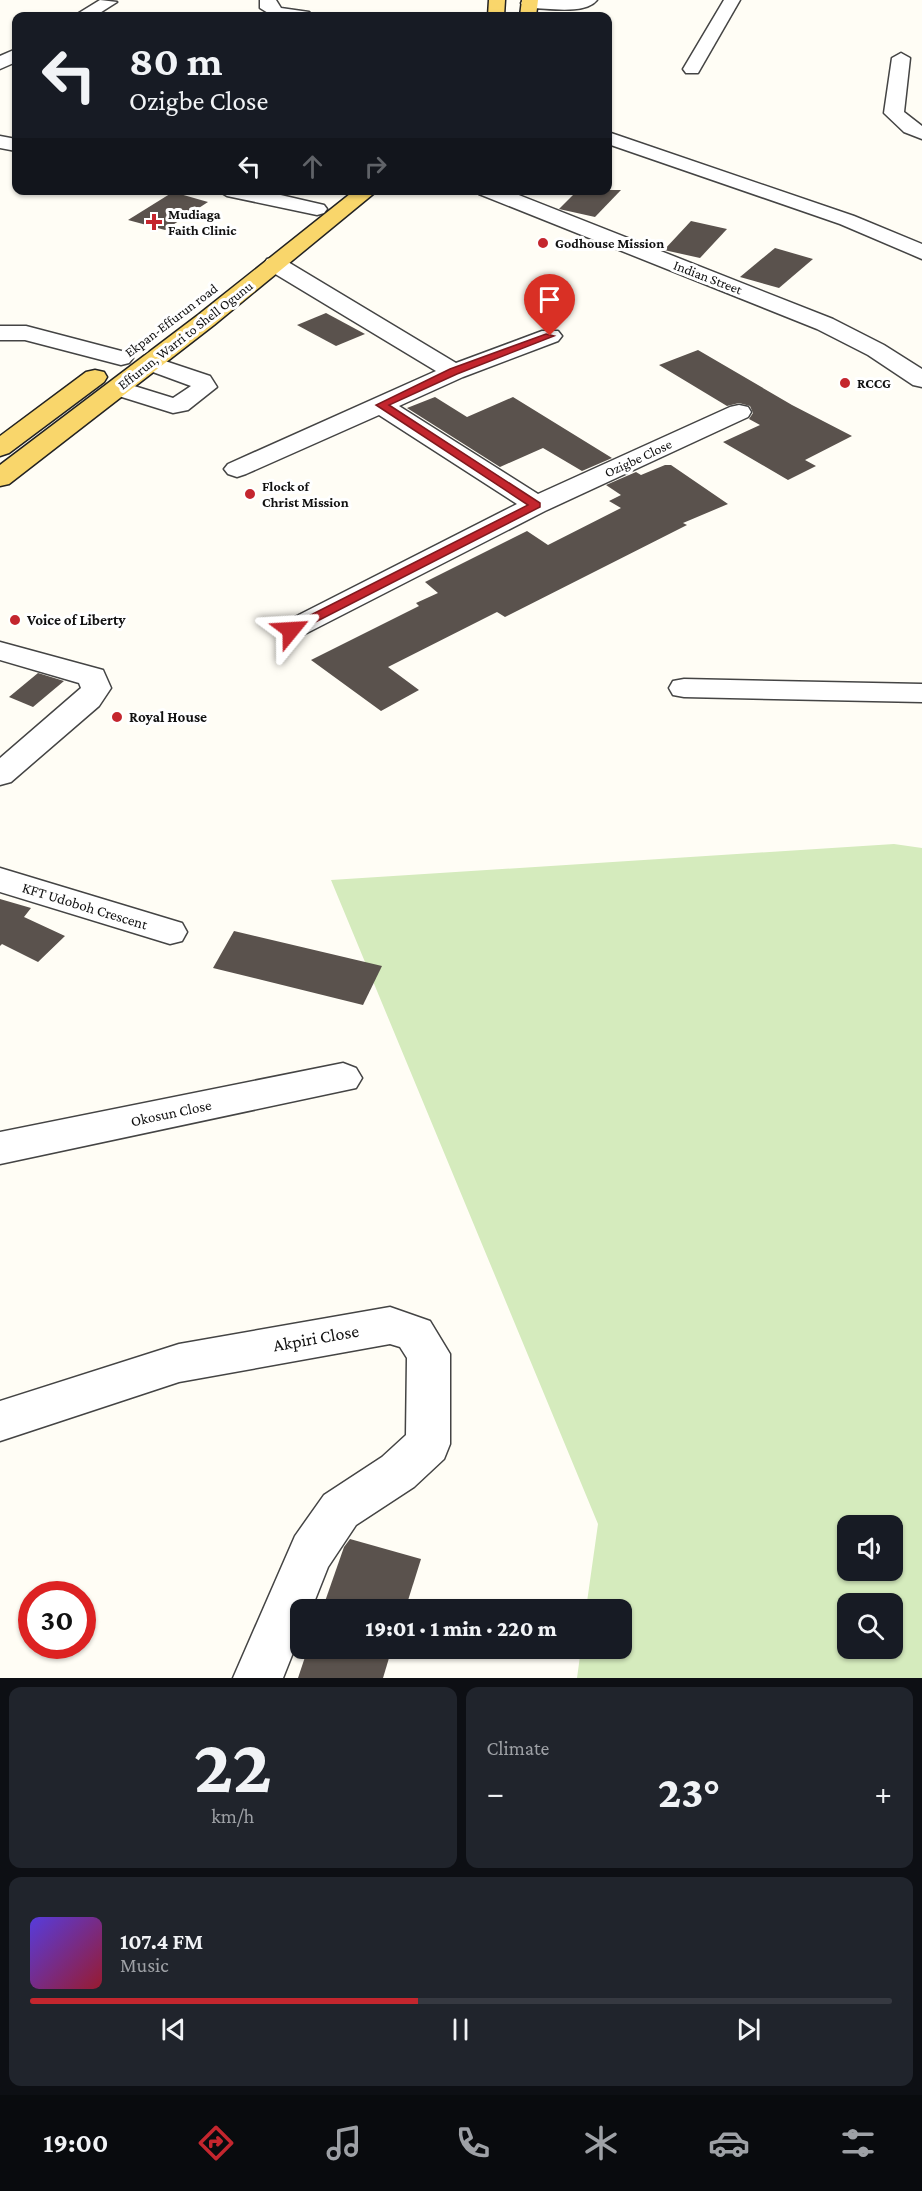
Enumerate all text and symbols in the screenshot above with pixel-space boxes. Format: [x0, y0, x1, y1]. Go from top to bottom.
icon: left [30, 36, 108, 114]
text: 80 m [129, 37, 223, 84]
text: Ozigbe Close [129, 86, 268, 116]
icon: left [233, 150, 266, 183]
icon: ahead [296, 150, 329, 183]
icon: right [359, 150, 392, 183]
place label: Mudiaga Faith Clinic [168, 206, 237, 238]
marker: Mudiaga Faith Clinic [145, 213, 163, 231]
place label: Godhouse Mission [555, 235, 664, 251]
marker: Godhouse Mission [536, 236, 550, 250]
street label: Indian Street [671, 257, 745, 298]
pin [524, 274, 575, 336]
street label: Effurun, Warri to Shell Ogunu [114, 277, 256, 393]
street label: Ekpan-Effurun road [121, 280, 221, 360]
icon: arrive [533, 283, 566, 316]
place label: RCCG [857, 375, 891, 391]
marker: RCCG [838, 376, 852, 390]
street label: Ozigbe Close [602, 435, 674, 481]
place label: Flock of Christ Mission [262, 478, 349, 510]
marker: Flock of Christ Mission [243, 487, 257, 501]
position arrow [259, 598, 323, 662]
place label: Voice of Liberty [26, 612, 126, 628]
marker: Voice of Liberty [8, 613, 22, 627]
place label: Royal House [129, 709, 207, 725]
marker: Royal House [110, 710, 124, 724]
street label: KFT Udoboh Crescent [20, 879, 151, 933]
street label: Okosun Close [129, 1097, 213, 1129]
street label: Akpiri Close [272, 1321, 361, 1355]
map controls [837, 1515, 903, 1659]
button: sound [837, 1515, 903, 1581]
speed limit sign: 30 [18, 1581, 96, 1659]
button: search [837, 1593, 903, 1659]
text: 19:01 · 1 min · 220 m [365, 1616, 557, 1641]
text: 22 [194, 1722, 272, 1809]
text: Climate [487, 1737, 549, 1759]
text: 23° [658, 1767, 721, 1817]
text: − [487, 1774, 504, 1811]
text: + [875, 1774, 892, 1811]
text: km/h [211, 1805, 254, 1827]
text: 107.4 FM [120, 1929, 203, 1954]
text: Music [120, 1954, 169, 1976]
icon: previous [157, 2013, 190, 2046]
icon: pause [444, 2013, 477, 2046]
icon: next [732, 2013, 765, 2046]
icon: directions [195, 2122, 237, 2164]
icon: music [323, 2122, 365, 2164]
icon: phone [452, 2122, 494, 2164]
icon: climate [580, 2122, 622, 2164]
icon: car [708, 2122, 750, 2164]
icon: filters [837, 2122, 879, 2164]
text: 19:00 [43, 2128, 108, 2158]

